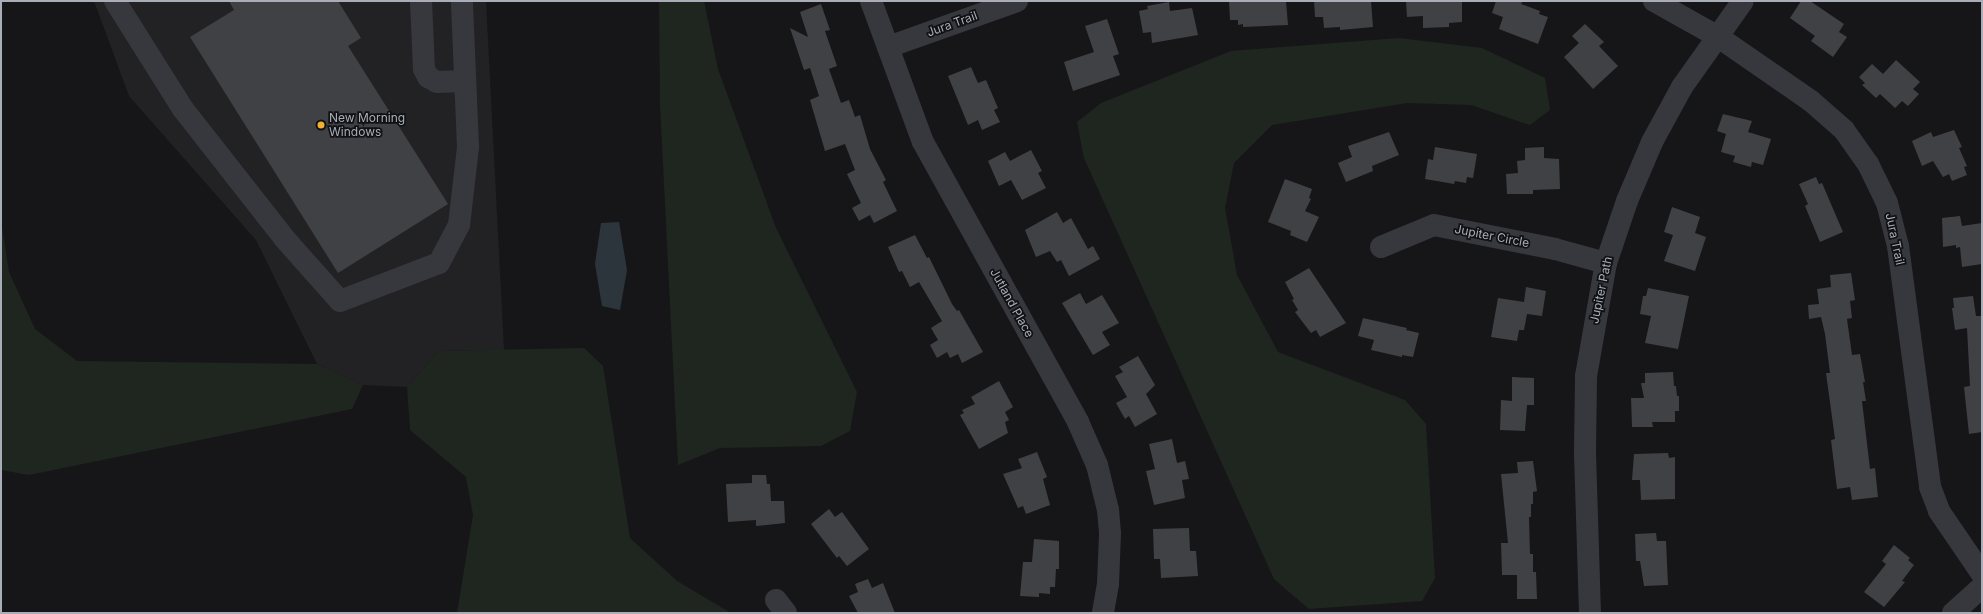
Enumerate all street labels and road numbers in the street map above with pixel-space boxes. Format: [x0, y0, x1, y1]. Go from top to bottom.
street label: Jura Trail [925, 8, 979, 40]
street label: Jura Trail [1882, 212, 1908, 266]
street label: Jupiter Circle [1453, 222, 1531, 250]
street label: Jupiter Path [1587, 255, 1615, 325]
street label: Jutland Place [987, 266, 1037, 340]

